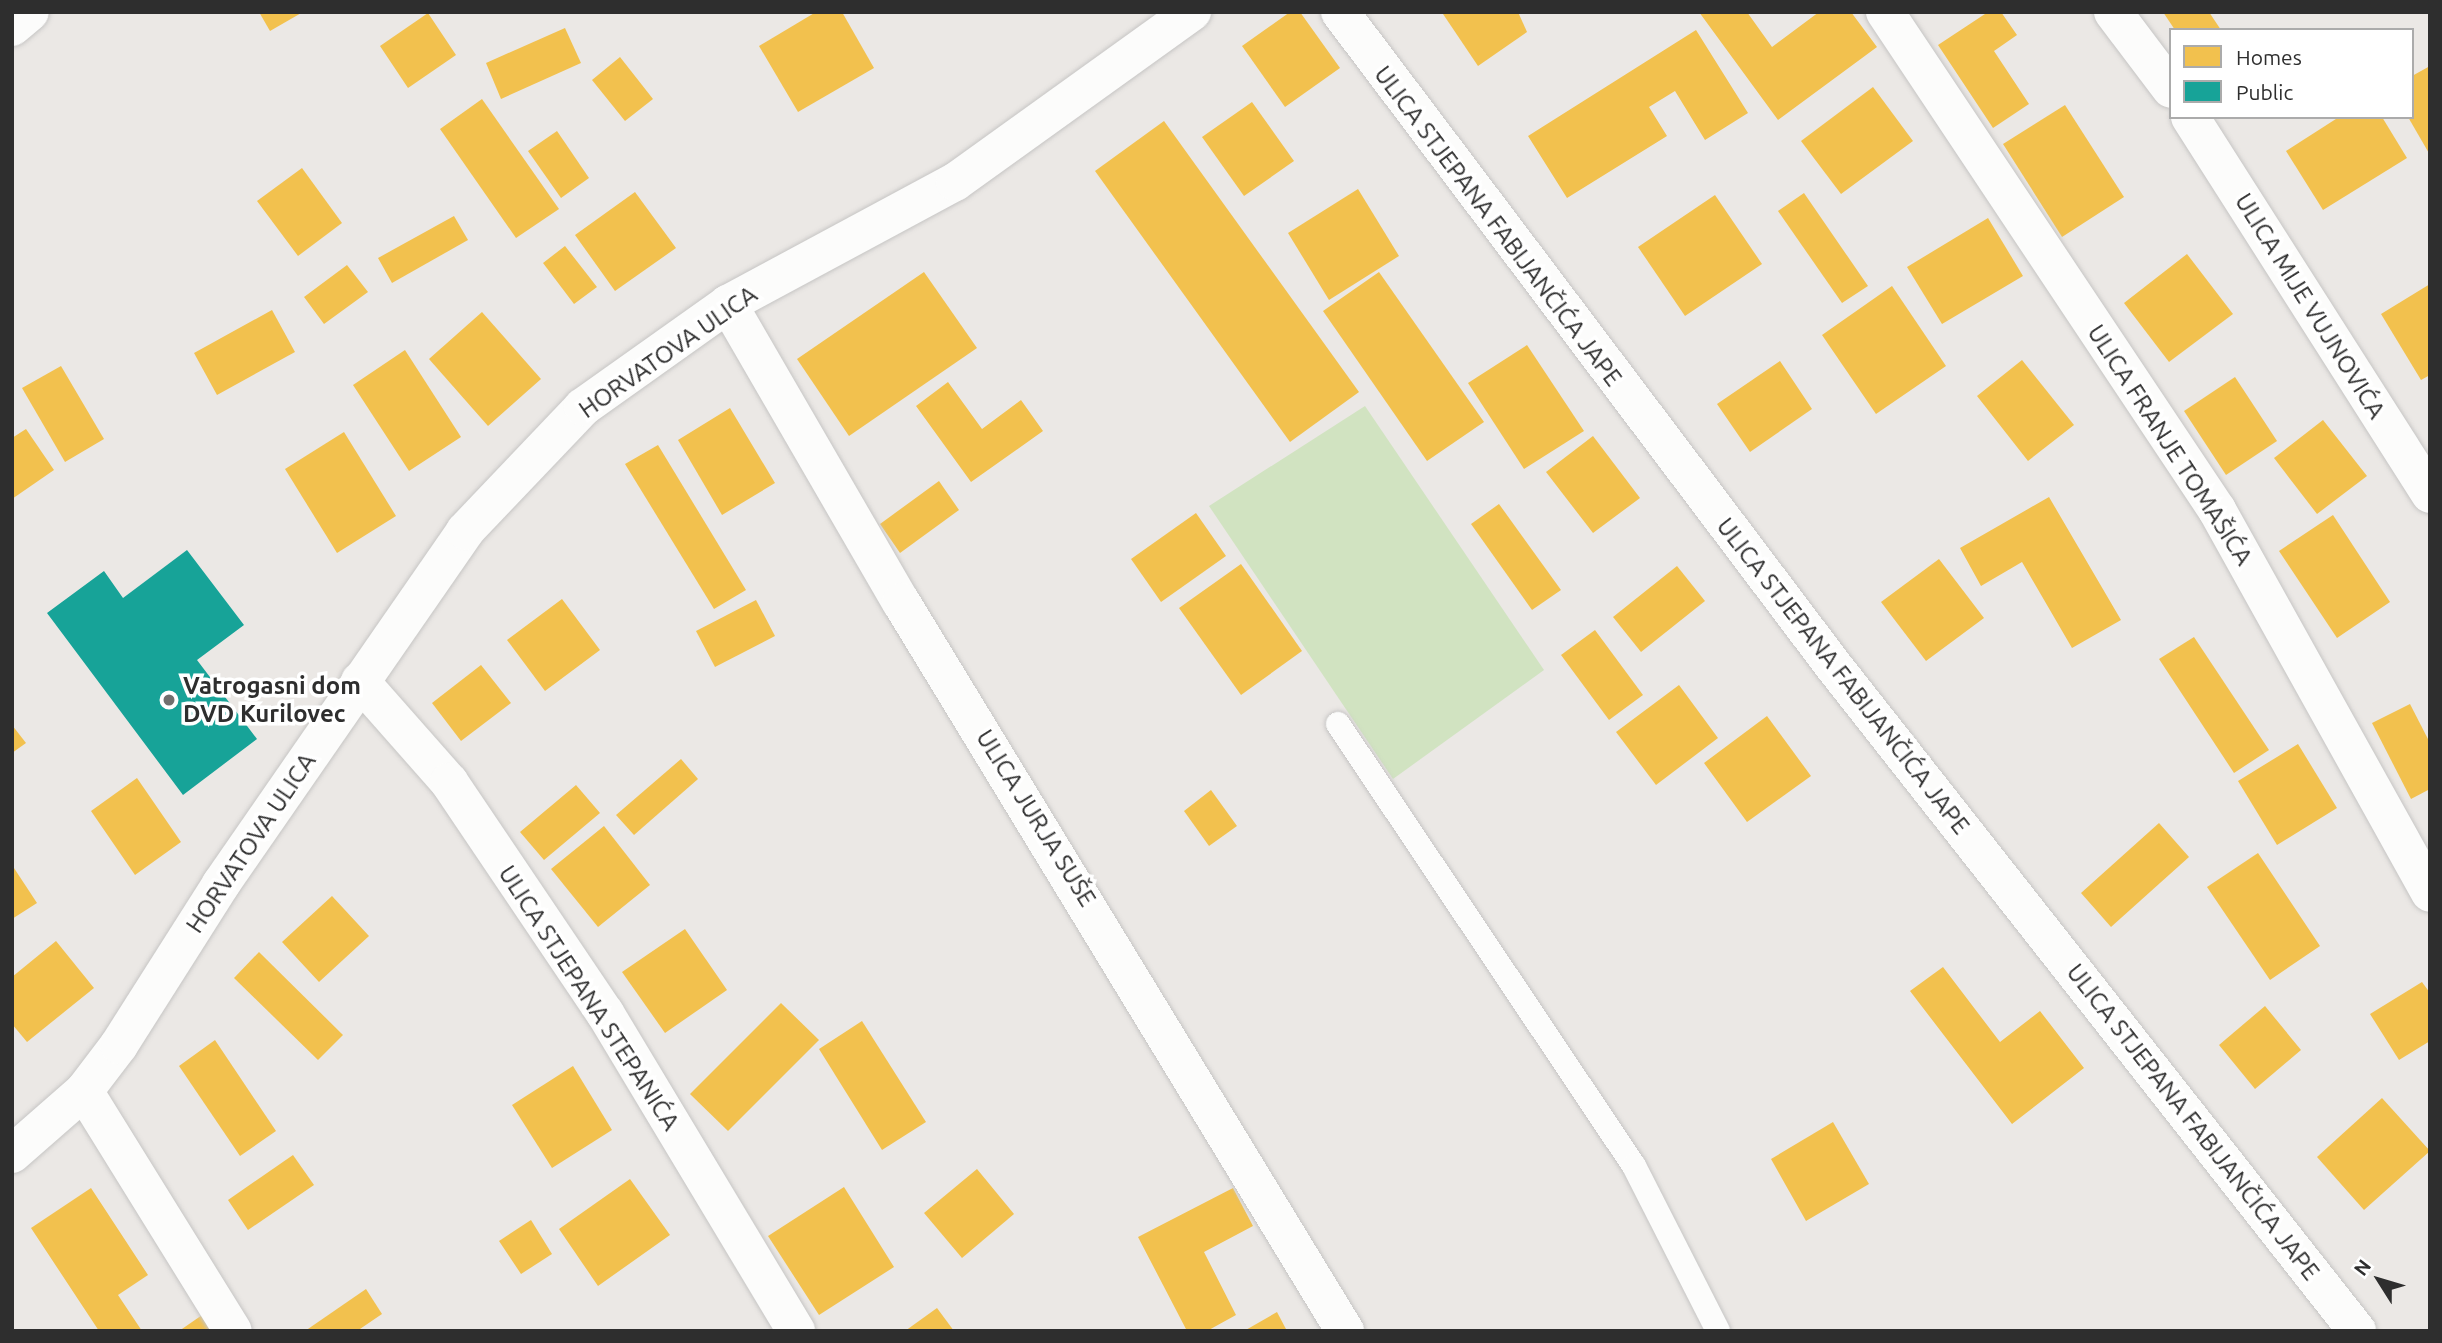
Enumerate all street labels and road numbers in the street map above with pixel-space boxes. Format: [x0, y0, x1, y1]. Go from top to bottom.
street label: ULICA STJEPANA FABIJANČIĆA JAPE [1368, 60, 1628, 392]
street label: ULICA MIJE VUJNOVIĆA [2229, 188, 2391, 424]
street label: HORVATOVA ULICA [574, 280, 762, 424]
street label: ULICA FRANJE TOMAŠIĆA [2081, 319, 2259, 571]
street label: ULICA STJEPANA FABIJANČIĆA JAPE [1711, 512, 1975, 840]
street label: ULICA JURJA SUŠE [970, 724, 1102, 912]
street label: HORVATOVA ULICA [180, 748, 322, 938]
street label: ULICA STJEPANA STEPANIĆA [493, 860, 685, 1136]
street label: ULICA STJEPANA FABIJANČIĆA JAPE [2061, 958, 2325, 1286]

